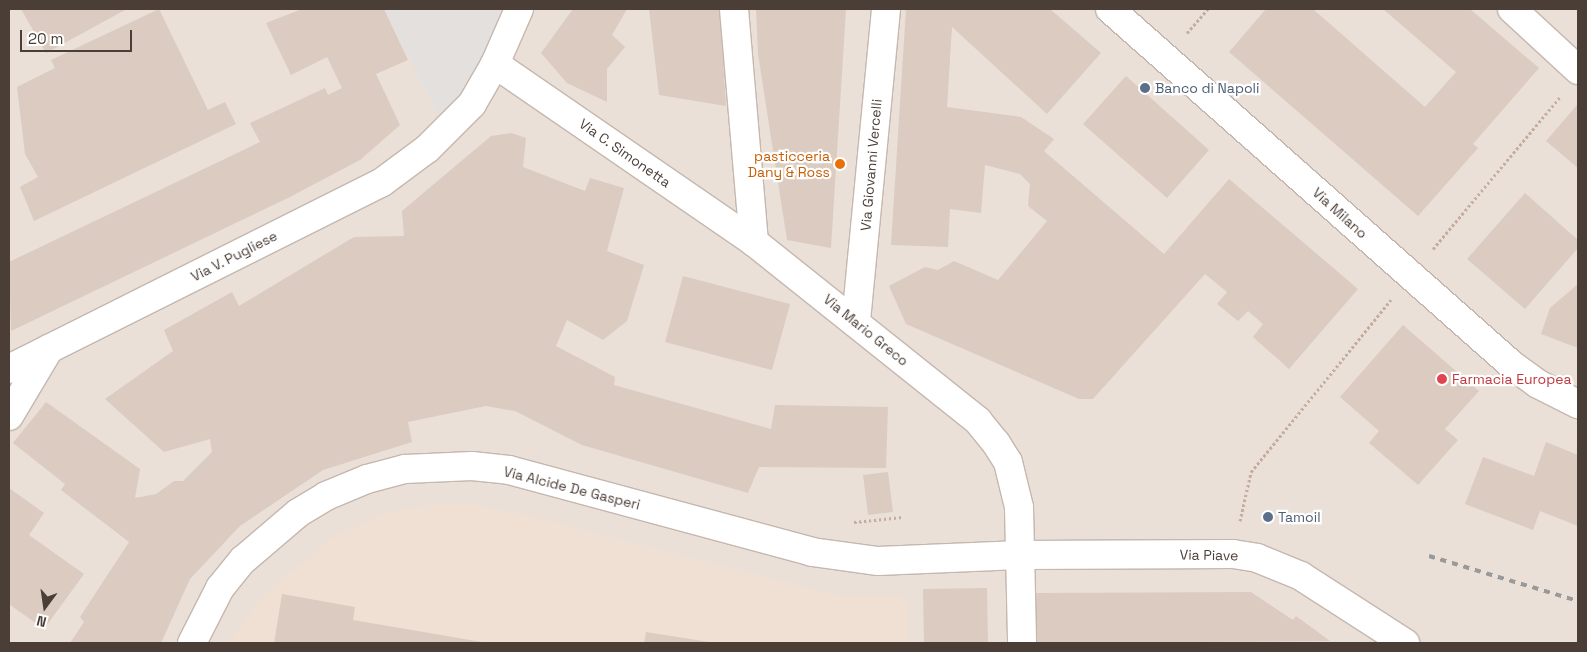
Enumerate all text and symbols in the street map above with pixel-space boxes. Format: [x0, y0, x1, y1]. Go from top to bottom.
scale bar [22, 20, 135, 52]
text: 20 m [28, 29, 63, 48]
place label: Banco di Napoli [1155, 80, 1259, 96]
marker: Banco di Napoli [1139, 82, 1151, 94]
street label: Via Giovanni Vercelli [857, 98, 885, 232]
street label: Via C. Simonetta [576, 115, 674, 191]
place label: pasticceria Dany & Ross [748, 148, 830, 180]
marker: pasticceria Dany & Ross [834, 158, 846, 170]
street label: Via Milano [1309, 184, 1371, 242]
street label: Via V. Pugliese [188, 227, 280, 285]
street label: Via Mario Greco [820, 291, 912, 369]
place label: Farmacia Europea [1452, 371, 1572, 387]
marker: Farmacia Europea [1436, 373, 1448, 385]
street label: Via Alcide De Gasperi [502, 463, 642, 513]
place label: Tamoil [1278, 509, 1321, 525]
marker: Tamoil [1262, 511, 1274, 523]
street label: Via Piave [1179, 546, 1239, 564]
north arrow [20, 582, 70, 632]
text: N [35, 612, 48, 631]

